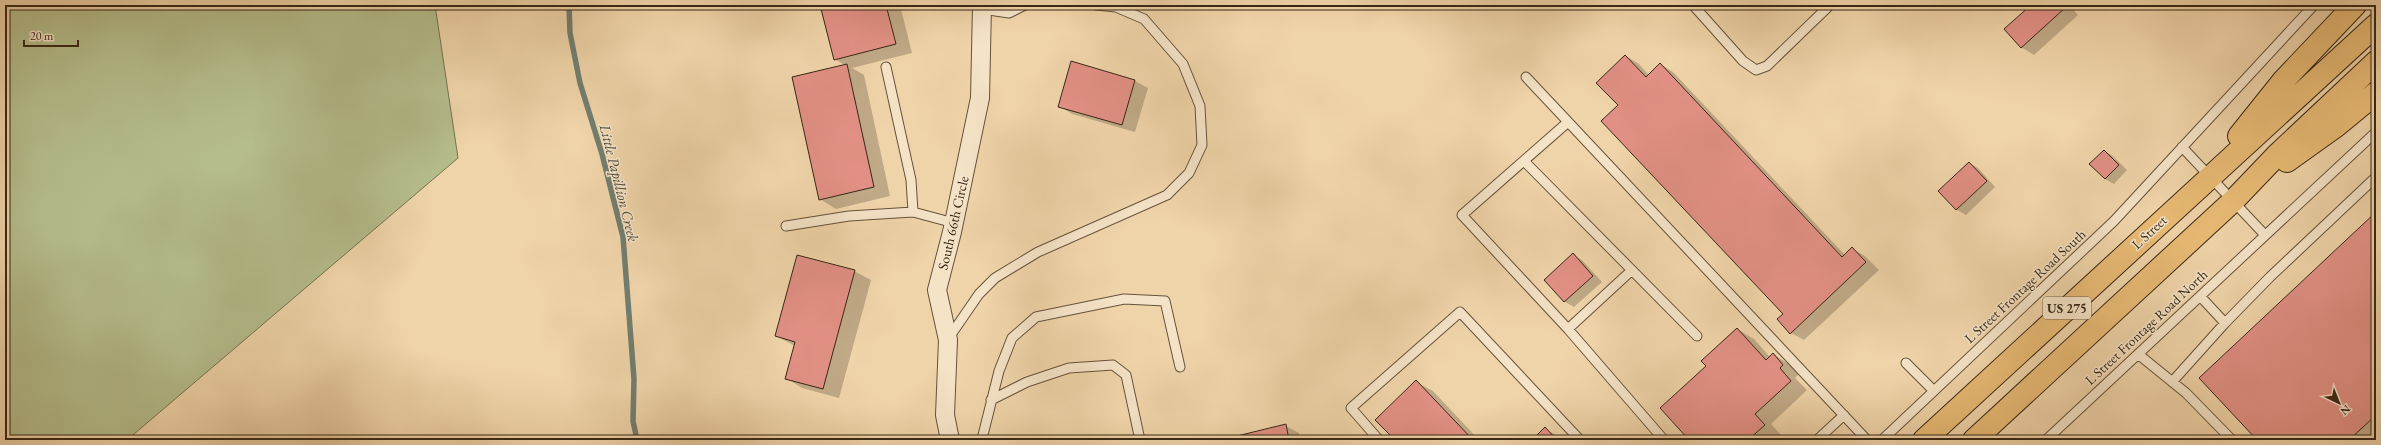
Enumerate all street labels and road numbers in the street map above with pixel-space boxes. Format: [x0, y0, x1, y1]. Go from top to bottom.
street label: South 66th Circle [933, 174, 973, 272]
street label: L Street [2128, 211, 2171, 253]
street label: L Street Frontage Road South [1961, 225, 2089, 347]
street label: L Street Frontage Road North [2081, 265, 2211, 389]
road number: US 275 [2043, 297, 2091, 319]

